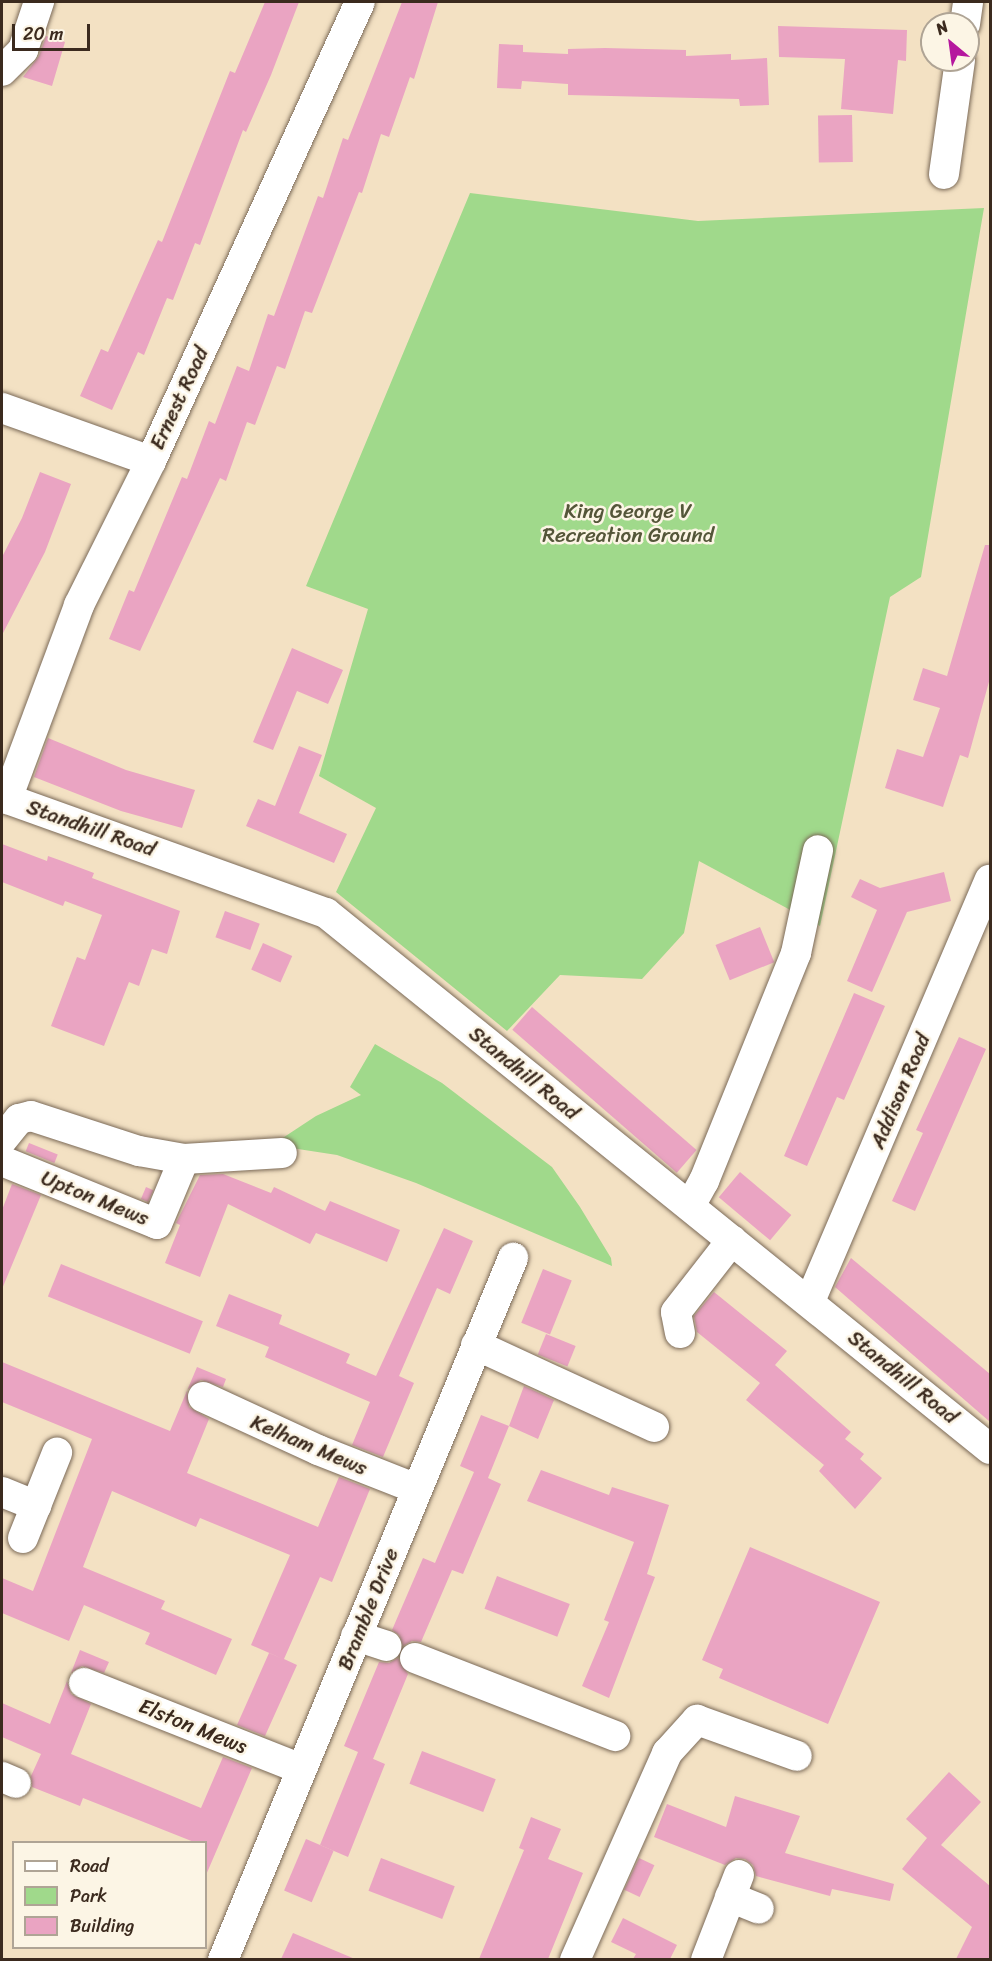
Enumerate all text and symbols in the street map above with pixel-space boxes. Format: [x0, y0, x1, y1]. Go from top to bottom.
scale bar [15, 12, 93, 50]
north arrow [920, 12, 980, 72]
text: N [930, 12, 954, 43]
text: 20 m [23, 18, 63, 50]
street label: Ernest Road [144, 343, 214, 453]
park label: King George V Recreation Ground [542, 498, 714, 548]
street label: Standhill Road [23, 794, 159, 862]
street label: Standhill Road [464, 1021, 584, 1125]
street label: Addison Road [864, 1030, 936, 1152]
street label: Upton Mews [38, 1165, 152, 1231]
street label: Standhill Road [843, 1325, 963, 1429]
street label: Kelham Mews [247, 1409, 371, 1481]
street label: Bramble Drive [332, 1544, 404, 1674]
street label: Elston Mews [135, 1693, 251, 1759]
legend [12, 1841, 207, 1949]
text: Road [70, 1850, 109, 1882]
text: Park [70, 1880, 107, 1912]
text: Building [70, 1910, 134, 1942]

